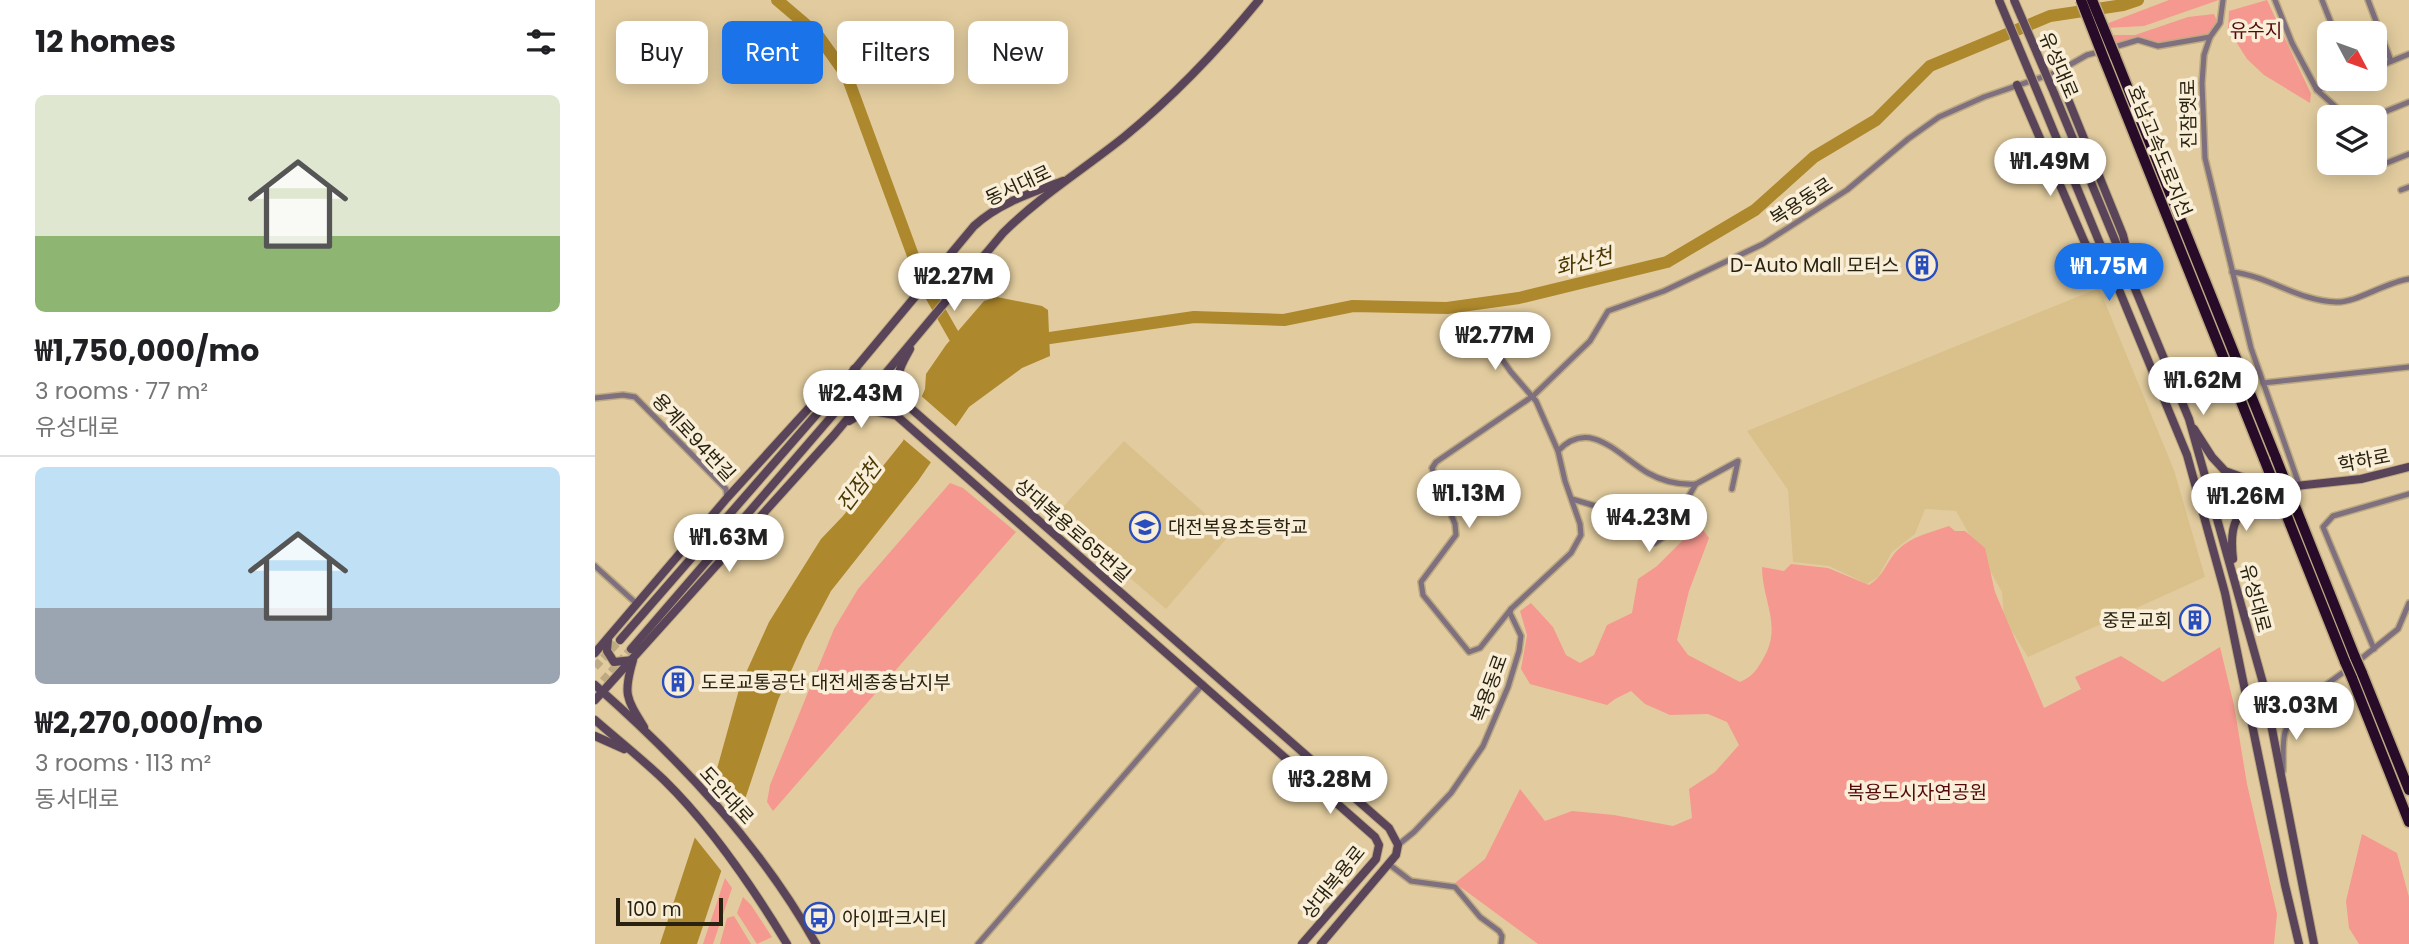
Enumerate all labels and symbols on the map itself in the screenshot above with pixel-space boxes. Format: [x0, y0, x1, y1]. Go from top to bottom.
park label: 유수지 [2230, 17, 2282, 44]
north arrow [2317, 21, 2387, 91]
street label: 유성대로 [2032, 28, 2085, 103]
street label: 진잠옛로 [2174, 79, 2203, 149]
street label: 호남고속도로지선 [2121, 81, 2198, 221]
pin: ₩1.49M [1993, 138, 2107, 198]
street label: 동서대로 [981, 158, 1056, 212]
street label: 복용동로 [1765, 171, 1838, 232]
water label: 화산천 [1552, 240, 1618, 283]
pin: ₩1.75M [2052, 244, 2166, 303]
building icon: D-Auto Mall 모터스 [1905, 248, 1939, 282]
place label: D-Auto Mall 모터스 [1730, 252, 1899, 279]
pin: ₩2.27M [897, 254, 1011, 313]
pin: ₩2.77M [1438, 312, 1552, 372]
pin: ₩1.62M [2146, 358, 2260, 417]
pin: ₩2.43M [804, 370, 918, 430]
street label: 용계로94번길 [646, 387, 741, 487]
street label: 학하로 [2336, 442, 2392, 479]
water label: 진잠천 [830, 452, 889, 518]
pin: ₩1.13M [1412, 470, 1526, 530]
street label: 상대복용로65번길 [1009, 472, 1137, 589]
pin: ₩1.26M [2189, 474, 2303, 533]
pin: ₩4.23M [1592, 494, 1706, 554]
school or university icon: 대전복용초등학교 [1128, 510, 1162, 544]
pin: ₩1.63M [672, 514, 786, 574]
place label: 대전복용초등학교 [1168, 514, 1308, 541]
street label: 유성대로 [2233, 561, 2278, 635]
building icon: 중문교회 [2178, 603, 2212, 637]
place label: 중문교회 [2102, 607, 2172, 634]
street label: 복용동로 [1465, 651, 1514, 726]
building icon: 도로교통공단 대전세종충남지부 [661, 665, 695, 699]
place label: 도로교통공단 대전세종충남지부 [701, 669, 951, 696]
pin: ₩3.03M [2239, 682, 2353, 742]
pin: ₩3.28M [1273, 756, 1387, 816]
street label: 도안대로 [693, 760, 760, 830]
park label: 복용도시자연공원 [1847, 779, 1987, 806]
street label: 상대복용로 [1295, 840, 1371, 925]
scale bar [616, 895, 723, 927]
bus stop icon: 아이파크시티 [802, 901, 836, 935]
place label: 아이파크시티 [842, 905, 947, 932]

